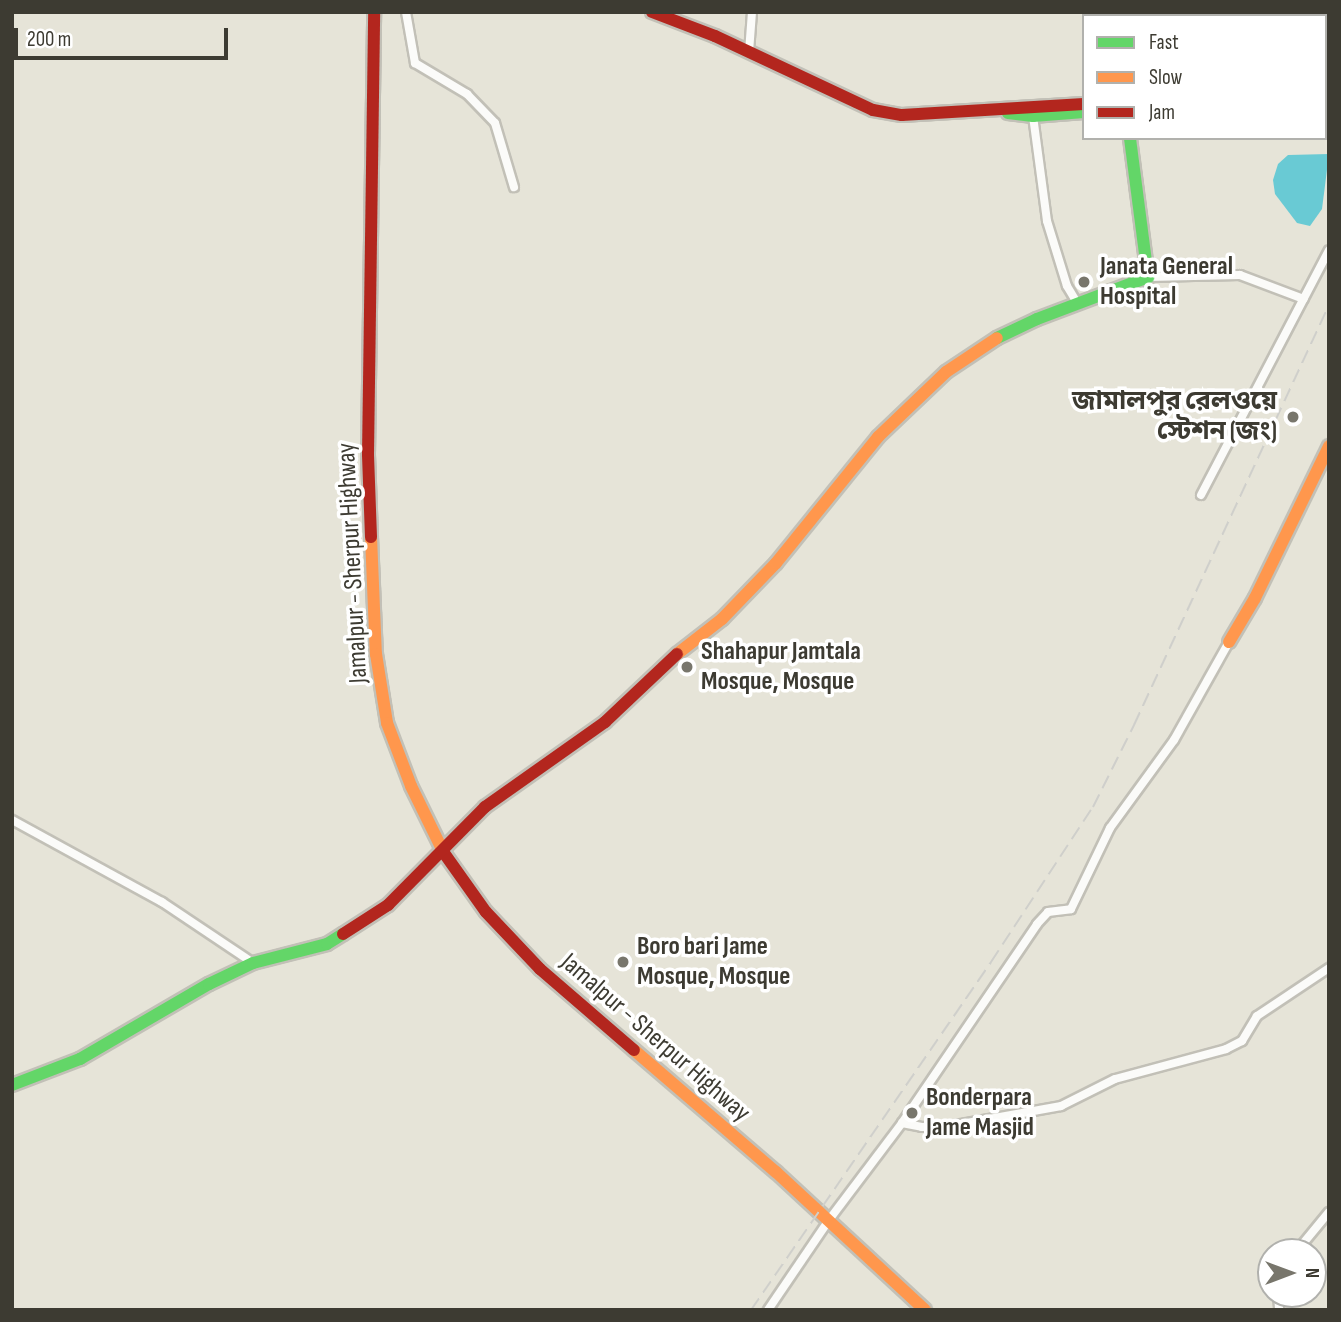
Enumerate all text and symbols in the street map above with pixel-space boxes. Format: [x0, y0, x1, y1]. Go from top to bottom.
scale bar [18, 14, 231, 58]
legend [1082, 14, 1327, 140]
text: 200 m [27, 27, 71, 52]
text: Fast [1149, 30, 1179, 55]
text: Slow [1149, 65, 1182, 90]
text: Jam [1149, 100, 1175, 125]
place label: Janata General Hospital [1100, 251, 1233, 312]
marker: Janata General Hospital [1074, 272, 1094, 292]
place label: জামালপুর রেলওয়ে স্টেশন (জং) [1072, 386, 1277, 448]
marker: জামালপুর রেলওয়ে স্টেশন (জং) [1283, 407, 1303, 427]
street label: Jamalpur - Sherpur Highway [331, 442, 375, 684]
place label: Shahapur Jamtala Mosque, Mosque [701, 636, 861, 698]
marker: Shahapur Jamtala Mosque, Mosque [679, 659, 695, 675]
place label: Boro bari Jame Mosque, Mosque [637, 931, 790, 992]
street label: Jamalpur - Sherpur Highway [554, 947, 756, 1129]
marker: Boro bari Jame Mosque, Mosque [615, 954, 631, 970]
place label: Bonderpara Jame Masjid [926, 1082, 1034, 1144]
marker: Bonderpara Jame Masjid [904, 1105, 920, 1121]
north arrow [1257, 1238, 1327, 1308]
text: N [1300, 1268, 1323, 1278]

